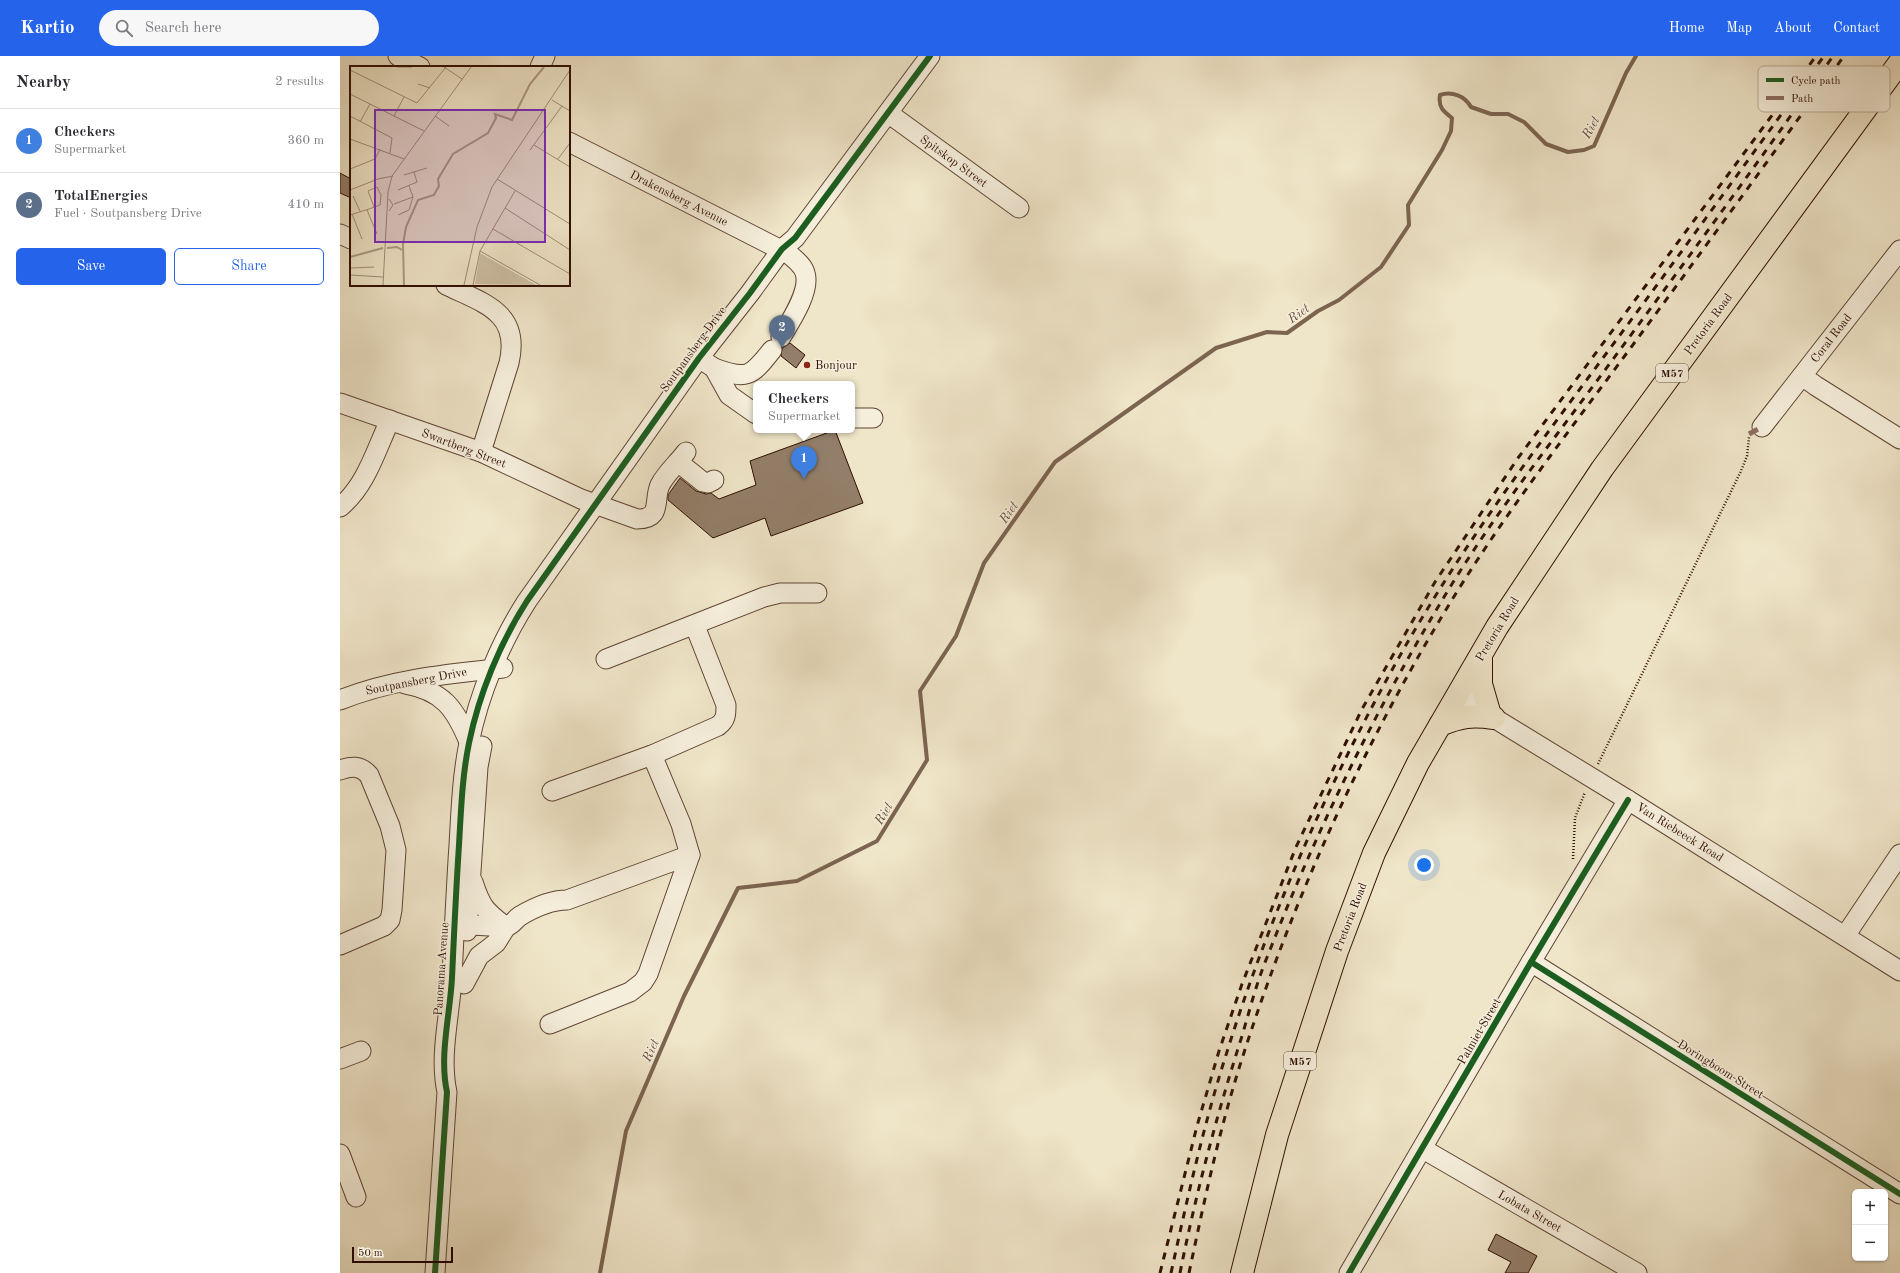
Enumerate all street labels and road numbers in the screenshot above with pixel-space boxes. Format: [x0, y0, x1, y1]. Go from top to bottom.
street label: Spitskop Street [918, 133, 989, 190]
street label: Drakensberg Avenue [628, 169, 730, 229]
street label: Pretoria Road [1683, 292, 1735, 358]
street label: Soutpansberg Drive [659, 304, 729, 395]
street label: Coral Road [1809, 312, 1854, 365]
road number: M57 [1656, 364, 1688, 382]
street label: Swartberg Street [420, 427, 508, 471]
street label: Pretoria Road [1474, 595, 1522, 664]
street label: Soutpansberg Drive [364, 666, 468, 698]
street label: Van Riebeeck Road [1634, 801, 1725, 864]
street label: Pretoria Road [1332, 881, 1370, 954]
street label: Panorama Avenue [433, 921, 451, 1016]
street label: Palmiet Street [1456, 996, 1504, 1067]
street label: Doringboom Street [1675, 1038, 1766, 1101]
road number: M57 [1284, 1052, 1316, 1070]
street label: Lobata Street [1496, 1189, 1563, 1235]

